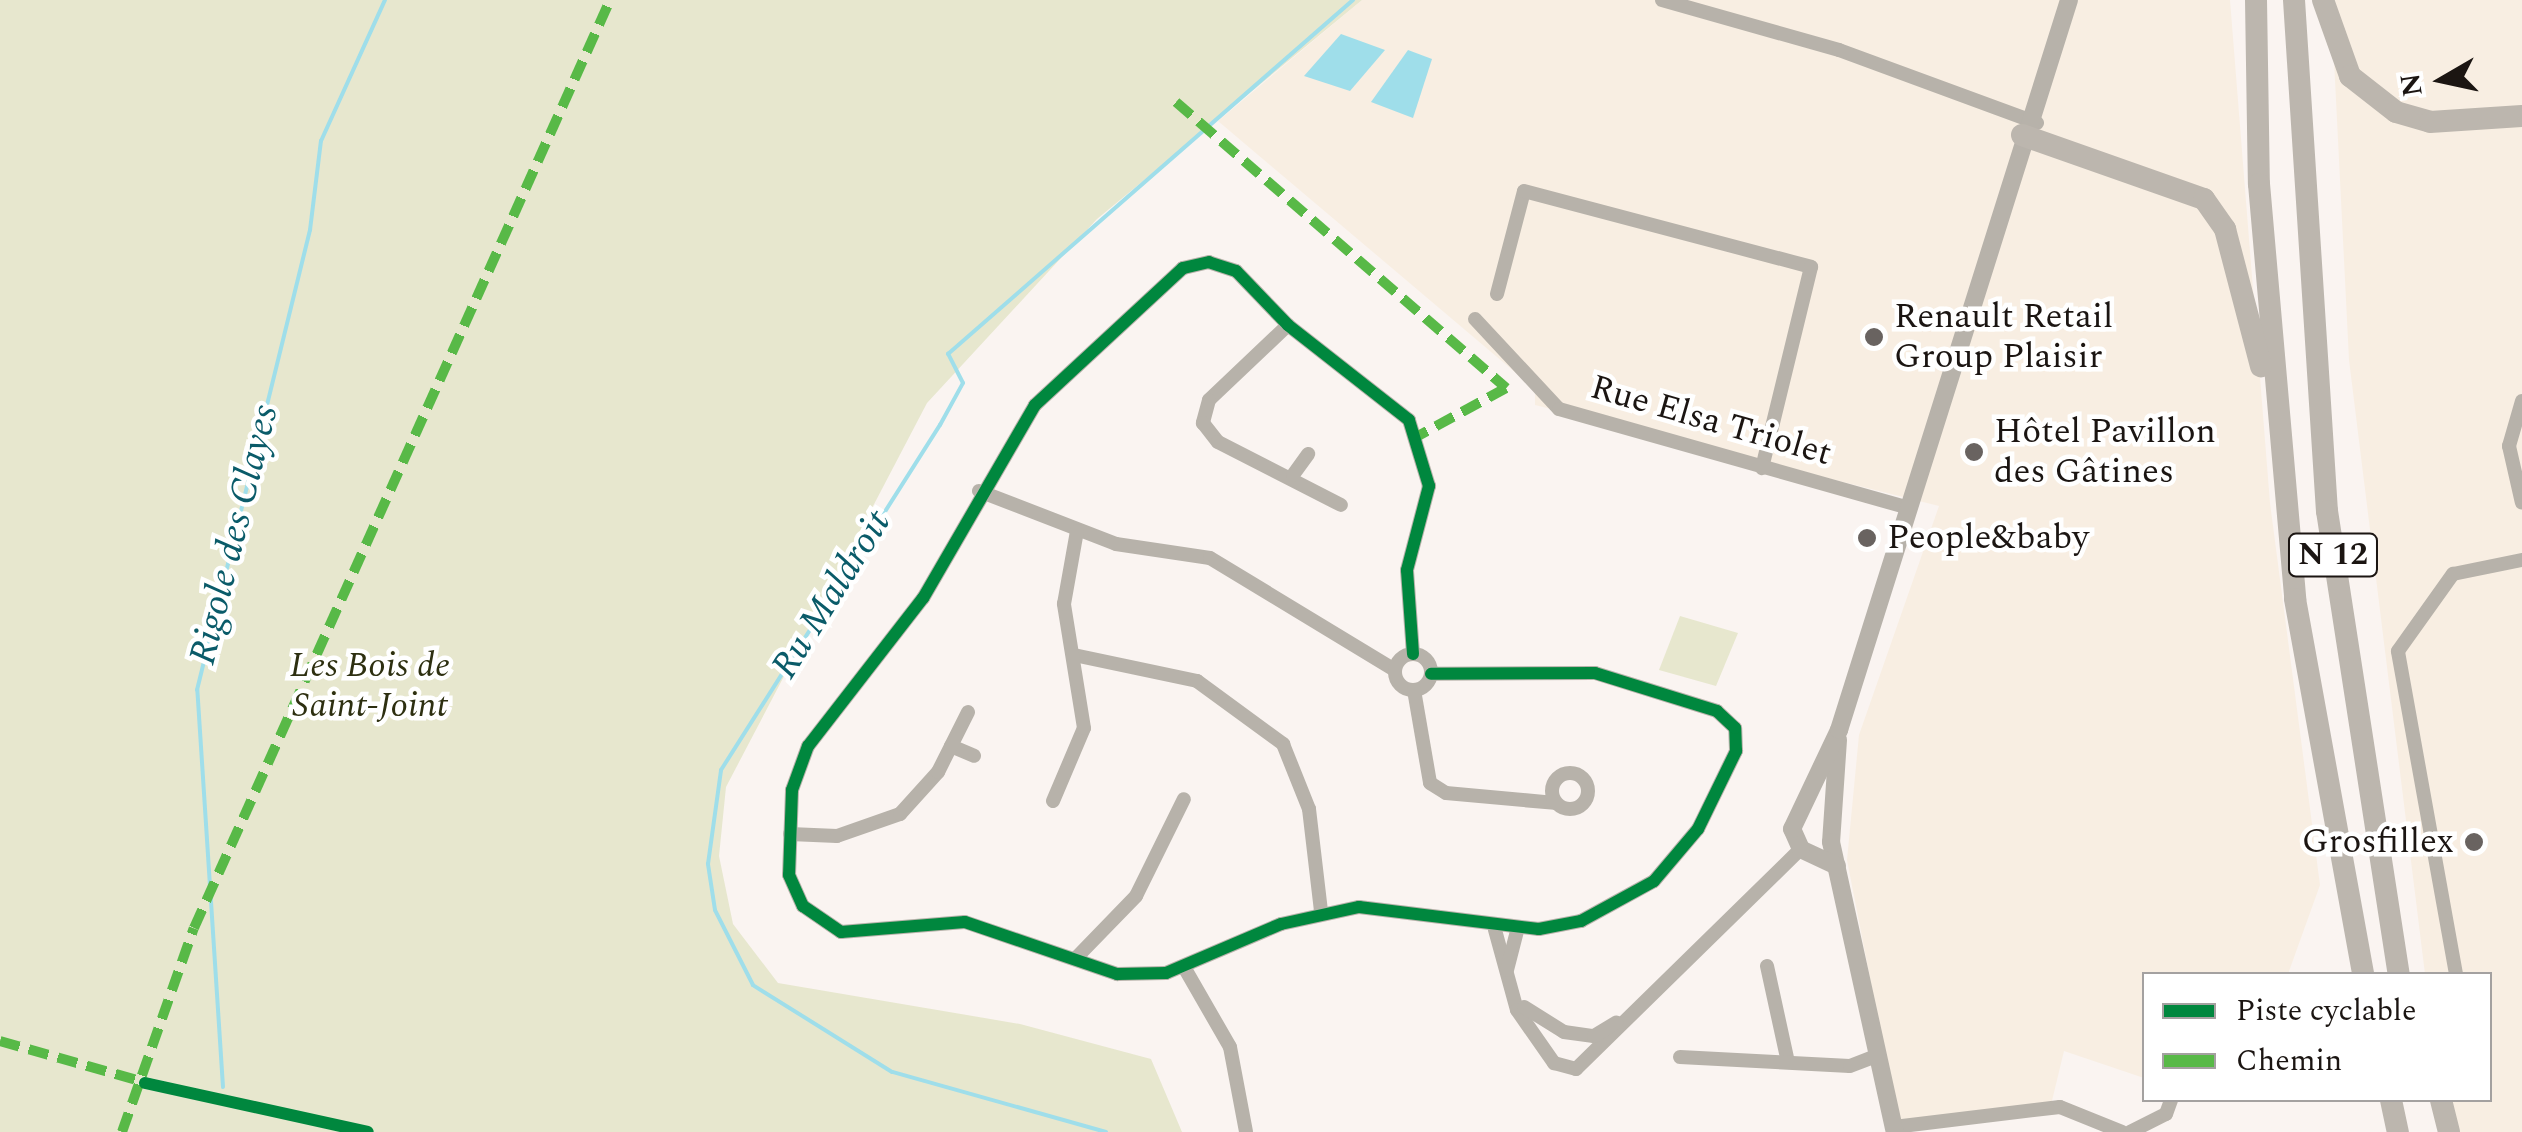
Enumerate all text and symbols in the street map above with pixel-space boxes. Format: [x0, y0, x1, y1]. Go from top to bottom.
north arrow [2392, 30, 2492, 130]
text: N [2389, 70, 2435, 99]
place label: Renault Retail Group Plaisir [1894, 296, 2113, 378]
marker: Renault Retail Group Plaisir [1863, 326, 1885, 348]
street label: Rue Elsa Triolet [1586, 367, 1836, 475]
water label: Rigole des Clayes [181, 400, 289, 670]
place label: Hôtel Pavillon des Gâtines [1994, 411, 2216, 493]
marker: Hôtel Pavillon des Gâtines [1963, 441, 1985, 463]
water label: Ru Maldroit [763, 503, 901, 687]
place label: People&baby [1887, 517, 2089, 559]
marker: People&baby [1856, 527, 1878, 549]
road number: N 12 [2286, 528, 2380, 582]
park label: Les Bois de Saint-Joint [290, 645, 450, 727]
place label: Grosfillex [2302, 821, 2454, 863]
marker: Grosfillex [2463, 831, 2485, 853]
legend [2142, 972, 2492, 1102]
text: Piste cyclable [2236, 988, 2416, 1034]
text: Chemin [2236, 1038, 2342, 1084]

